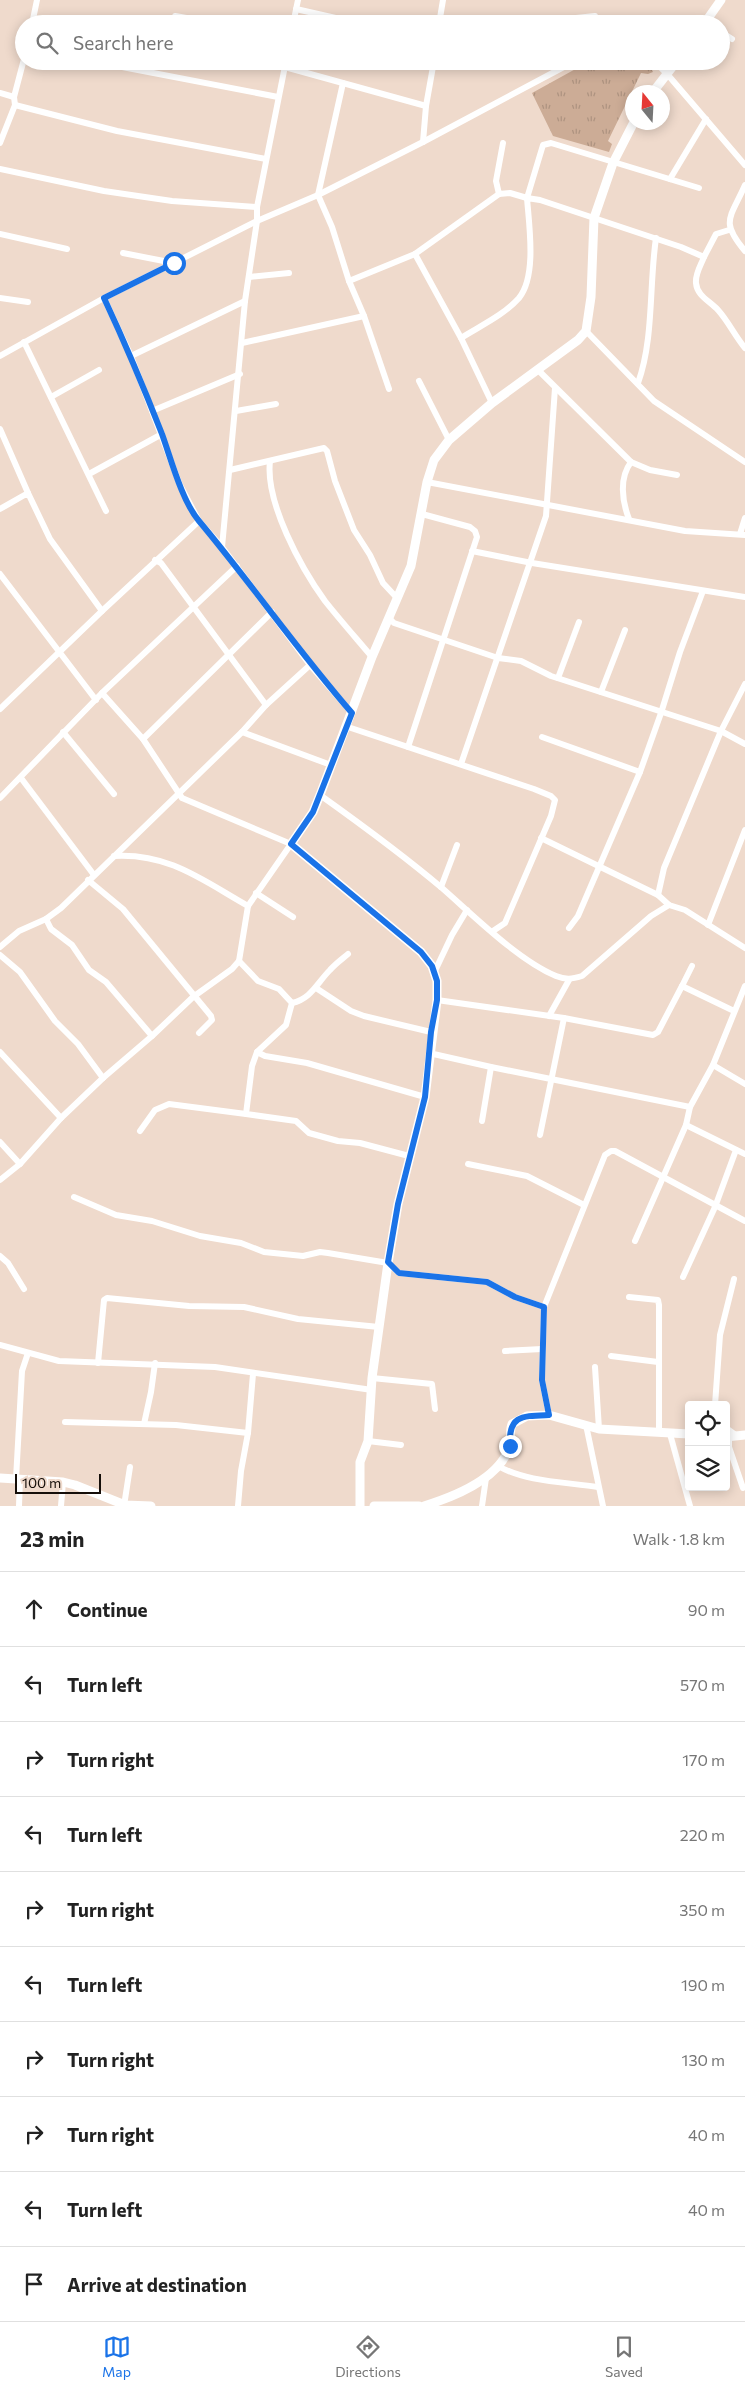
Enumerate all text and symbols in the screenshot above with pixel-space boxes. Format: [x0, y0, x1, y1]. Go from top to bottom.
search box [15, 15, 730, 70]
icon: search [33, 29, 61, 57]
text: Search here [73, 31, 173, 54]
north arrow [625, 85, 670, 130]
route start [163, 252, 186, 275]
map controls [685, 1401, 730, 1491]
button: locate [685, 1401, 730, 1446]
route end [499, 1435, 522, 1458]
button: layers [685, 1446, 730, 1491]
scale bar [15, 1471, 101, 1494]
text: 100 m [22, 1474, 61, 1491]
text: 23 min [20, 1526, 85, 1551]
text: Walk · 1.8 km [633, 1529, 725, 1548]
icon: ahead [20, 1595, 48, 1623]
text: Continue [67, 1598, 147, 1621]
text: 90 m [688, 1600, 725, 1619]
icon: left [20, 1670, 48, 1698]
text: Turn left [67, 1673, 142, 1696]
text: 570 m [680, 1675, 725, 1694]
icon: right [20, 1745, 48, 1773]
text: Turn right [67, 1748, 154, 1771]
text: 170 m [682, 1750, 725, 1769]
icon: left [20, 1820, 48, 1848]
text: Turn left [67, 1823, 142, 1846]
text: 220 m [680, 1825, 725, 1844]
icon: right [20, 1895, 48, 1923]
text: Turn right [67, 1898, 154, 1921]
text: 350 m [679, 1900, 725, 1919]
icon: left [20, 1970, 48, 1998]
text: Turn left [67, 1973, 142, 1996]
text: 190 m [681, 1975, 725, 1994]
icon: right [20, 2045, 48, 2073]
text: Turn right [67, 2048, 154, 2071]
text: 130 m [682, 2050, 725, 2069]
icon: right [20, 2120, 48, 2148]
text: Turn right [67, 2123, 154, 2146]
text: 40 m [688, 2125, 725, 2144]
icon: left [20, 2195, 48, 2223]
text: Turn left [67, 2198, 142, 2221]
text: 40 m [688, 2200, 725, 2219]
icon: arrive [20, 2270, 48, 2298]
text: Arrive at destination [67, 2273, 247, 2296]
tab: Map [102, 2333, 131, 2380]
tab: Directions [335, 2333, 401, 2380]
tab: Saved [605, 2333, 643, 2380]

